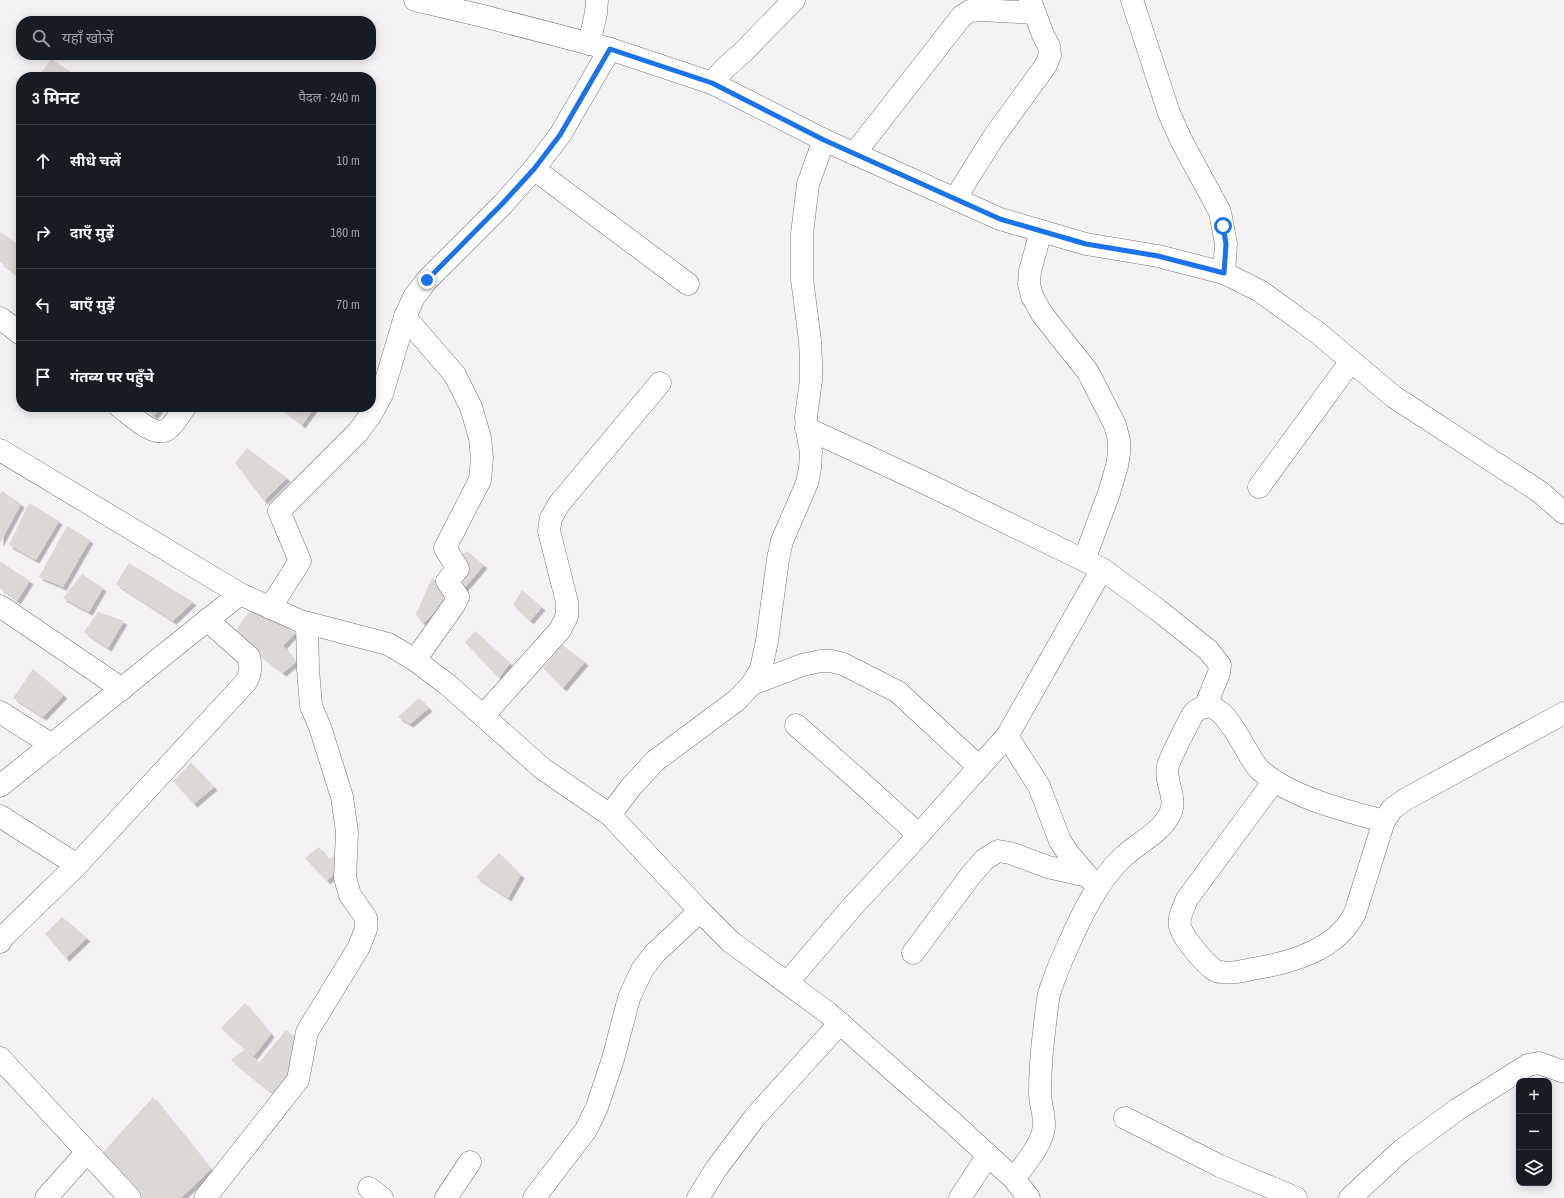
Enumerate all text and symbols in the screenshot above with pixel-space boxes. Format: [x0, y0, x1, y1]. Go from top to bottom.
search box [16, 16, 376, 60]
icon: search [30, 27, 52, 49]
text: यहाँ खोजें [62, 27, 113, 48]
text: 3 मिनट [32, 86, 79, 109]
text: पैदल · 240 m [298, 89, 360, 106]
icon: ahead [32, 150, 54, 172]
text: सीधे चलें [70, 150, 121, 171]
text: 10 m [336, 152, 360, 169]
route start [1214, 217, 1232, 235]
icon: right [32, 222, 54, 244]
text: दाएँ मुड़ें [70, 222, 114, 243]
text: 160 m [330, 224, 360, 241]
route end [418, 271, 436, 289]
icon: left [32, 294, 54, 316]
text: बाएँ मुड़ें [70, 294, 115, 315]
text: 70 m [336, 296, 360, 313]
icon: arrive [32, 366, 54, 388]
text: गंतव्य पर पहुँचे [70, 366, 154, 387]
map controls [1516, 1078, 1552, 1186]
button: + [1516, 1078, 1552, 1114]
button: − [1516, 1114, 1552, 1150]
button: layers [1516, 1150, 1552, 1186]

